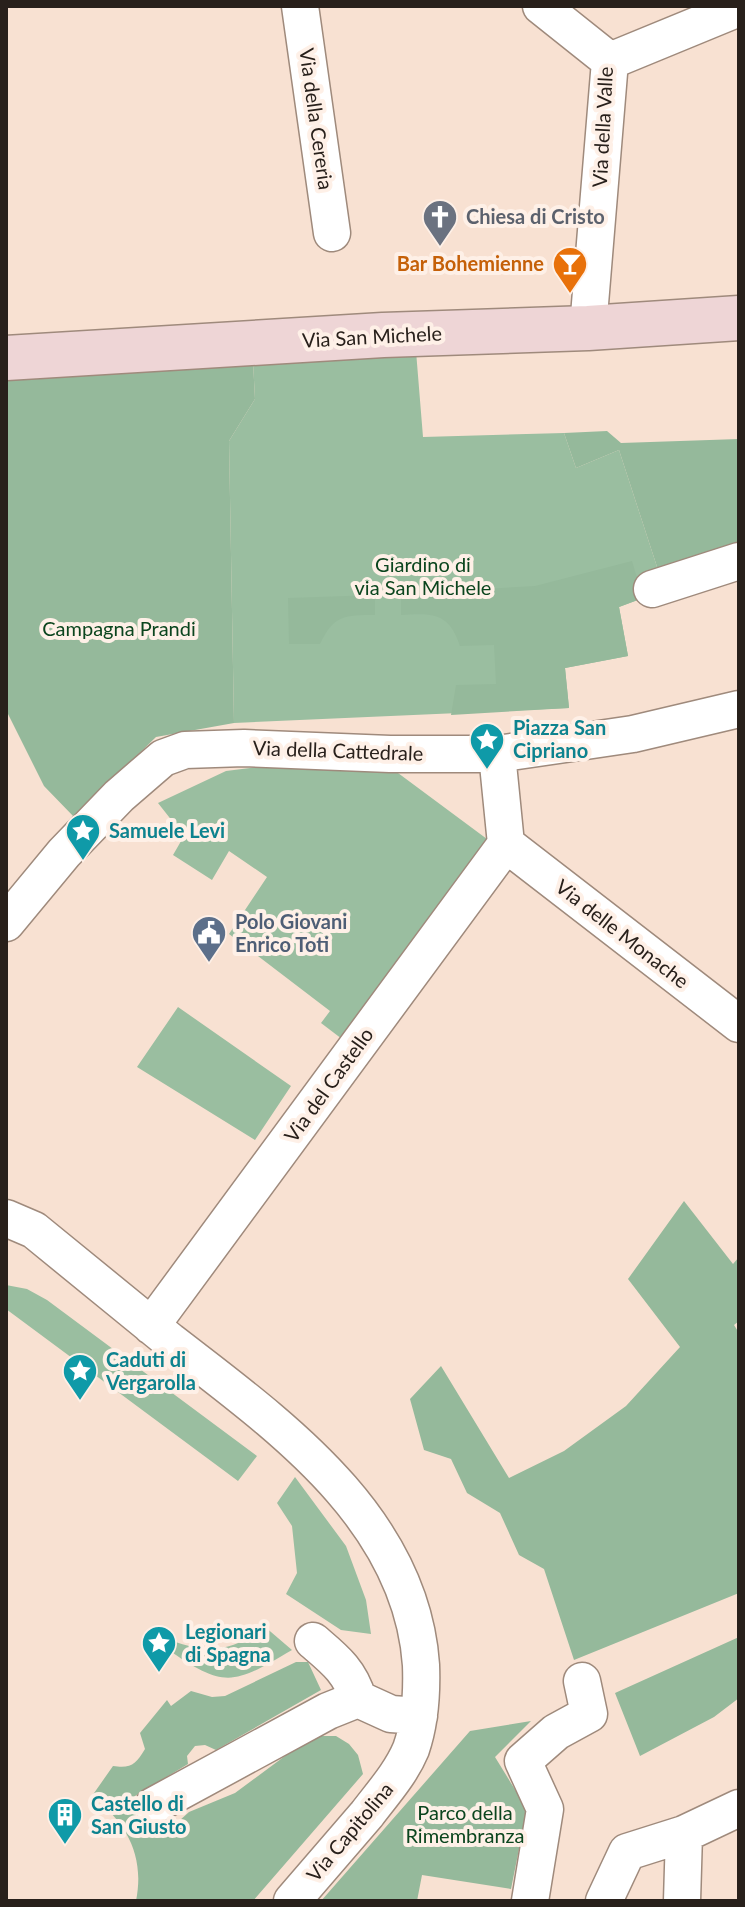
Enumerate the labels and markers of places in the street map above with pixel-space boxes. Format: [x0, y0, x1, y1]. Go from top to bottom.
church icon: Chiesa di Cristo [421, 198, 459, 248]
place label: Chiesa di Cristo [466, 204, 605, 228]
bar icon: Bar Bohemienne [551, 245, 589, 295]
place label: Bar Bohemienne [397, 251, 544, 275]
place label: Piazza San Cipriano [513, 715, 606, 762]
place icon: Piazza San Cipriano [468, 721, 506, 771]
place icon: Samuele Levi [64, 812, 102, 862]
place label: Samuele Levi [109, 818, 225, 842]
place label: Polo Giovani Enrico Toti [235, 909, 347, 956]
public building icon: Polo Giovani Enrico Toti [190, 914, 228, 964]
place label: Caduti di Vergarolla [105, 1347, 196, 1394]
place icon: Caduti di Vergarolla [61, 1352, 99, 1402]
place label: Legionari di Spagna [185, 1619, 271, 1666]
place icon: Legionari di Spagna [140, 1624, 178, 1674]
place label: Castello di San Giusto [91, 1791, 187, 1838]
building icon: Castello di San Giusto [46, 1796, 84, 1846]

